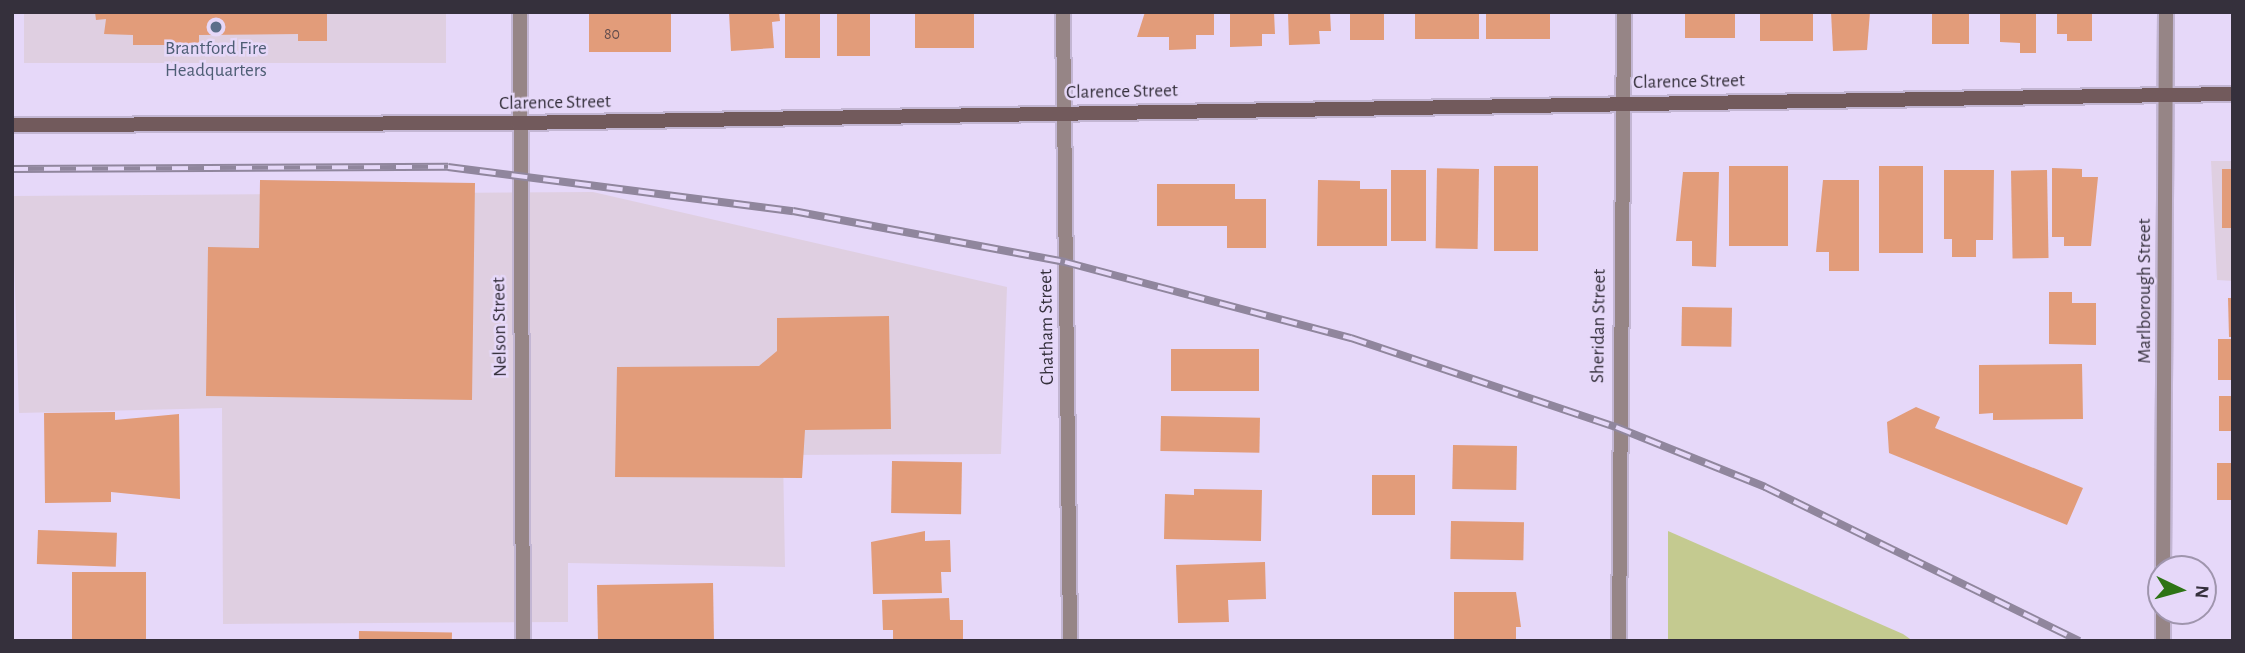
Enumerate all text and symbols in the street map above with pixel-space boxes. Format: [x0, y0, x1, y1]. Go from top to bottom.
marker: Brantford Fire Headquarters [208, 19, 224, 35]
house number: 80 [604, 24, 620, 44]
place label: Brantford Fire Headquarters [165, 38, 267, 82]
street label: Clarence Street [1633, 70, 1745, 94]
street label: Clarence Street [1066, 80, 1178, 104]
street label: Clarence Street [499, 91, 611, 115]
street label: Marlborough Street [2134, 218, 2156, 364]
street label: Chatham Street [1035, 269, 1059, 385]
street label: Sheridan Street [1587, 269, 1611, 383]
street label: Nelson Street [488, 277, 512, 377]
north arrow [2147, 555, 2217, 625]
text: N [2191, 584, 2211, 599]

